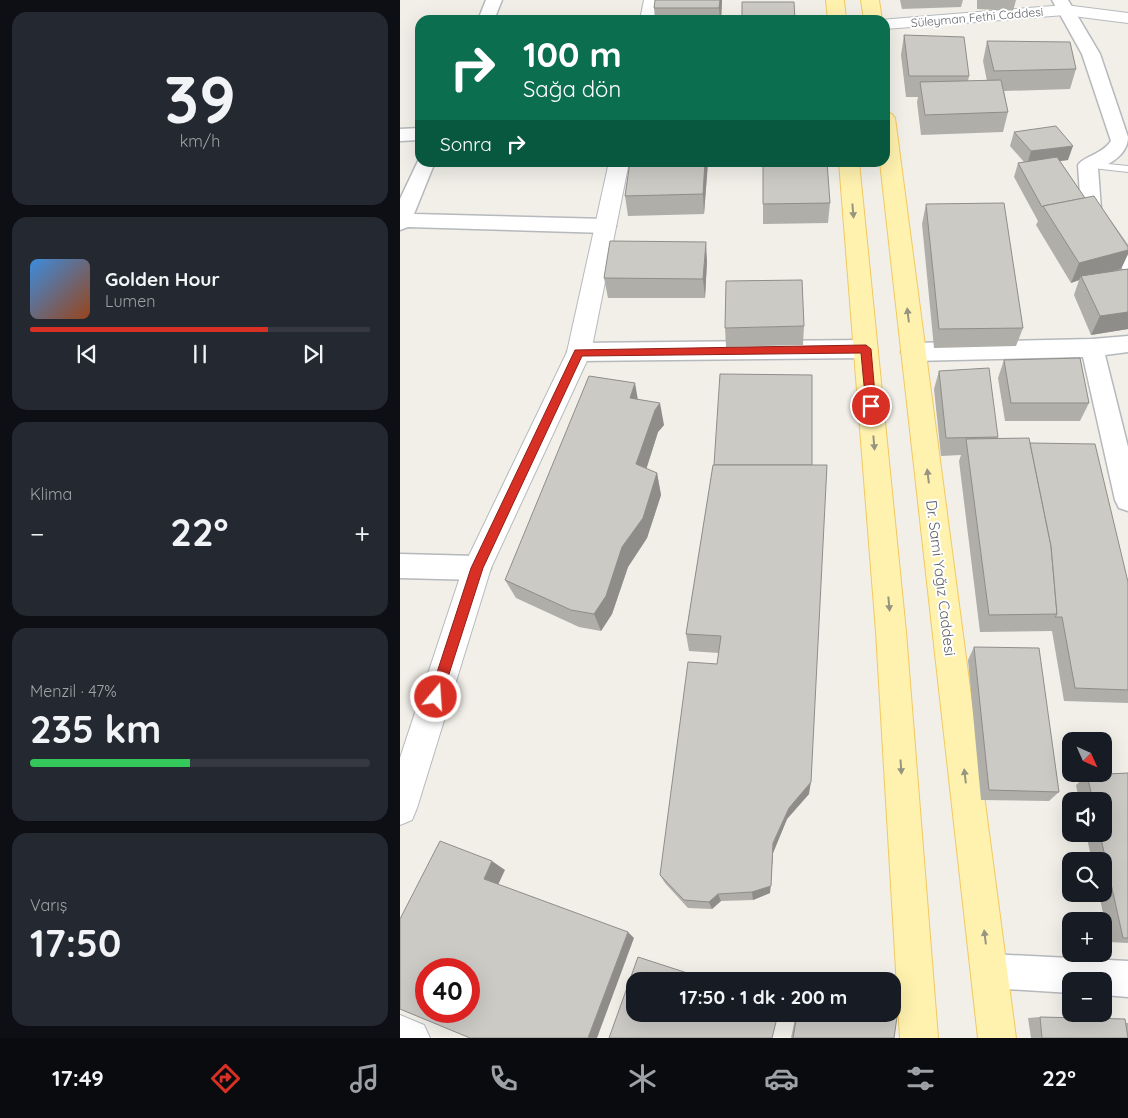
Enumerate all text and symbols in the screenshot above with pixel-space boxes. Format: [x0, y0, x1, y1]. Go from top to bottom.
street label: Süleyman Fethi Caddesi [910, 4, 1044, 30]
text: 100 m [523, 32, 622, 76]
icon: right [440, 35, 505, 100]
text: 39 [164, 58, 236, 139]
text: Sağa dön [523, 75, 621, 103]
icon: right [502, 130, 530, 158]
text: km/h [180, 131, 220, 151]
text: Sonra [440, 132, 492, 156]
one-way arrow [850, 203, 858, 219]
text: Golden Hour [105, 267, 220, 291]
text: Lumen [105, 291, 156, 311]
one-way arrow [904, 306, 912, 322]
icon: previous [73, 340, 101, 368]
icon: pause [186, 340, 214, 368]
icon: next [299, 340, 327, 368]
pin [850, 385, 892, 427]
icon: arrive [857, 392, 885, 420]
one-way arrow [870, 435, 878, 451]
one-way arrow [924, 468, 932, 484]
text: Klima [30, 484, 72, 504]
street label: Dr. Sami Yağız Caddesi [922, 499, 960, 657]
text: 22° [170, 508, 228, 556]
text: − [30, 516, 45, 551]
text: + [354, 516, 370, 551]
one-way arrow [885, 597, 893, 613]
position arrow [409, 670, 461, 722]
text: Menzil · 47% [30, 681, 117, 701]
text: 235 km [30, 705, 161, 753]
north arrow [1062, 732, 1112, 782]
map controls [1062, 732, 1112, 1022]
one-way arrow [897, 759, 905, 775]
one-way arrow [961, 768, 969, 784]
button: sound [1062, 792, 1112, 842]
button: search [1062, 852, 1112, 902]
text: Varış [30, 895, 67, 915]
button: + [1062, 912, 1112, 962]
text: 17:50 [30, 919, 121, 967]
one-way arrow [981, 929, 989, 945]
speed limit sign: 40 [415, 958, 480, 1023]
button: − [1062, 972, 1112, 1022]
text: 17:50 · 1 dk · 200 m [680, 985, 847, 1009]
icon: directions [208, 1061, 243, 1096]
icon: music [347, 1061, 382, 1096]
icon: phone [486, 1061, 521, 1096]
icon: climate [625, 1061, 660, 1096]
icon: car [764, 1061, 799, 1096]
icon: filters [903, 1061, 938, 1096]
text: 17:49 [52, 1064, 104, 1092]
text: 22° [1042, 1064, 1076, 1092]

